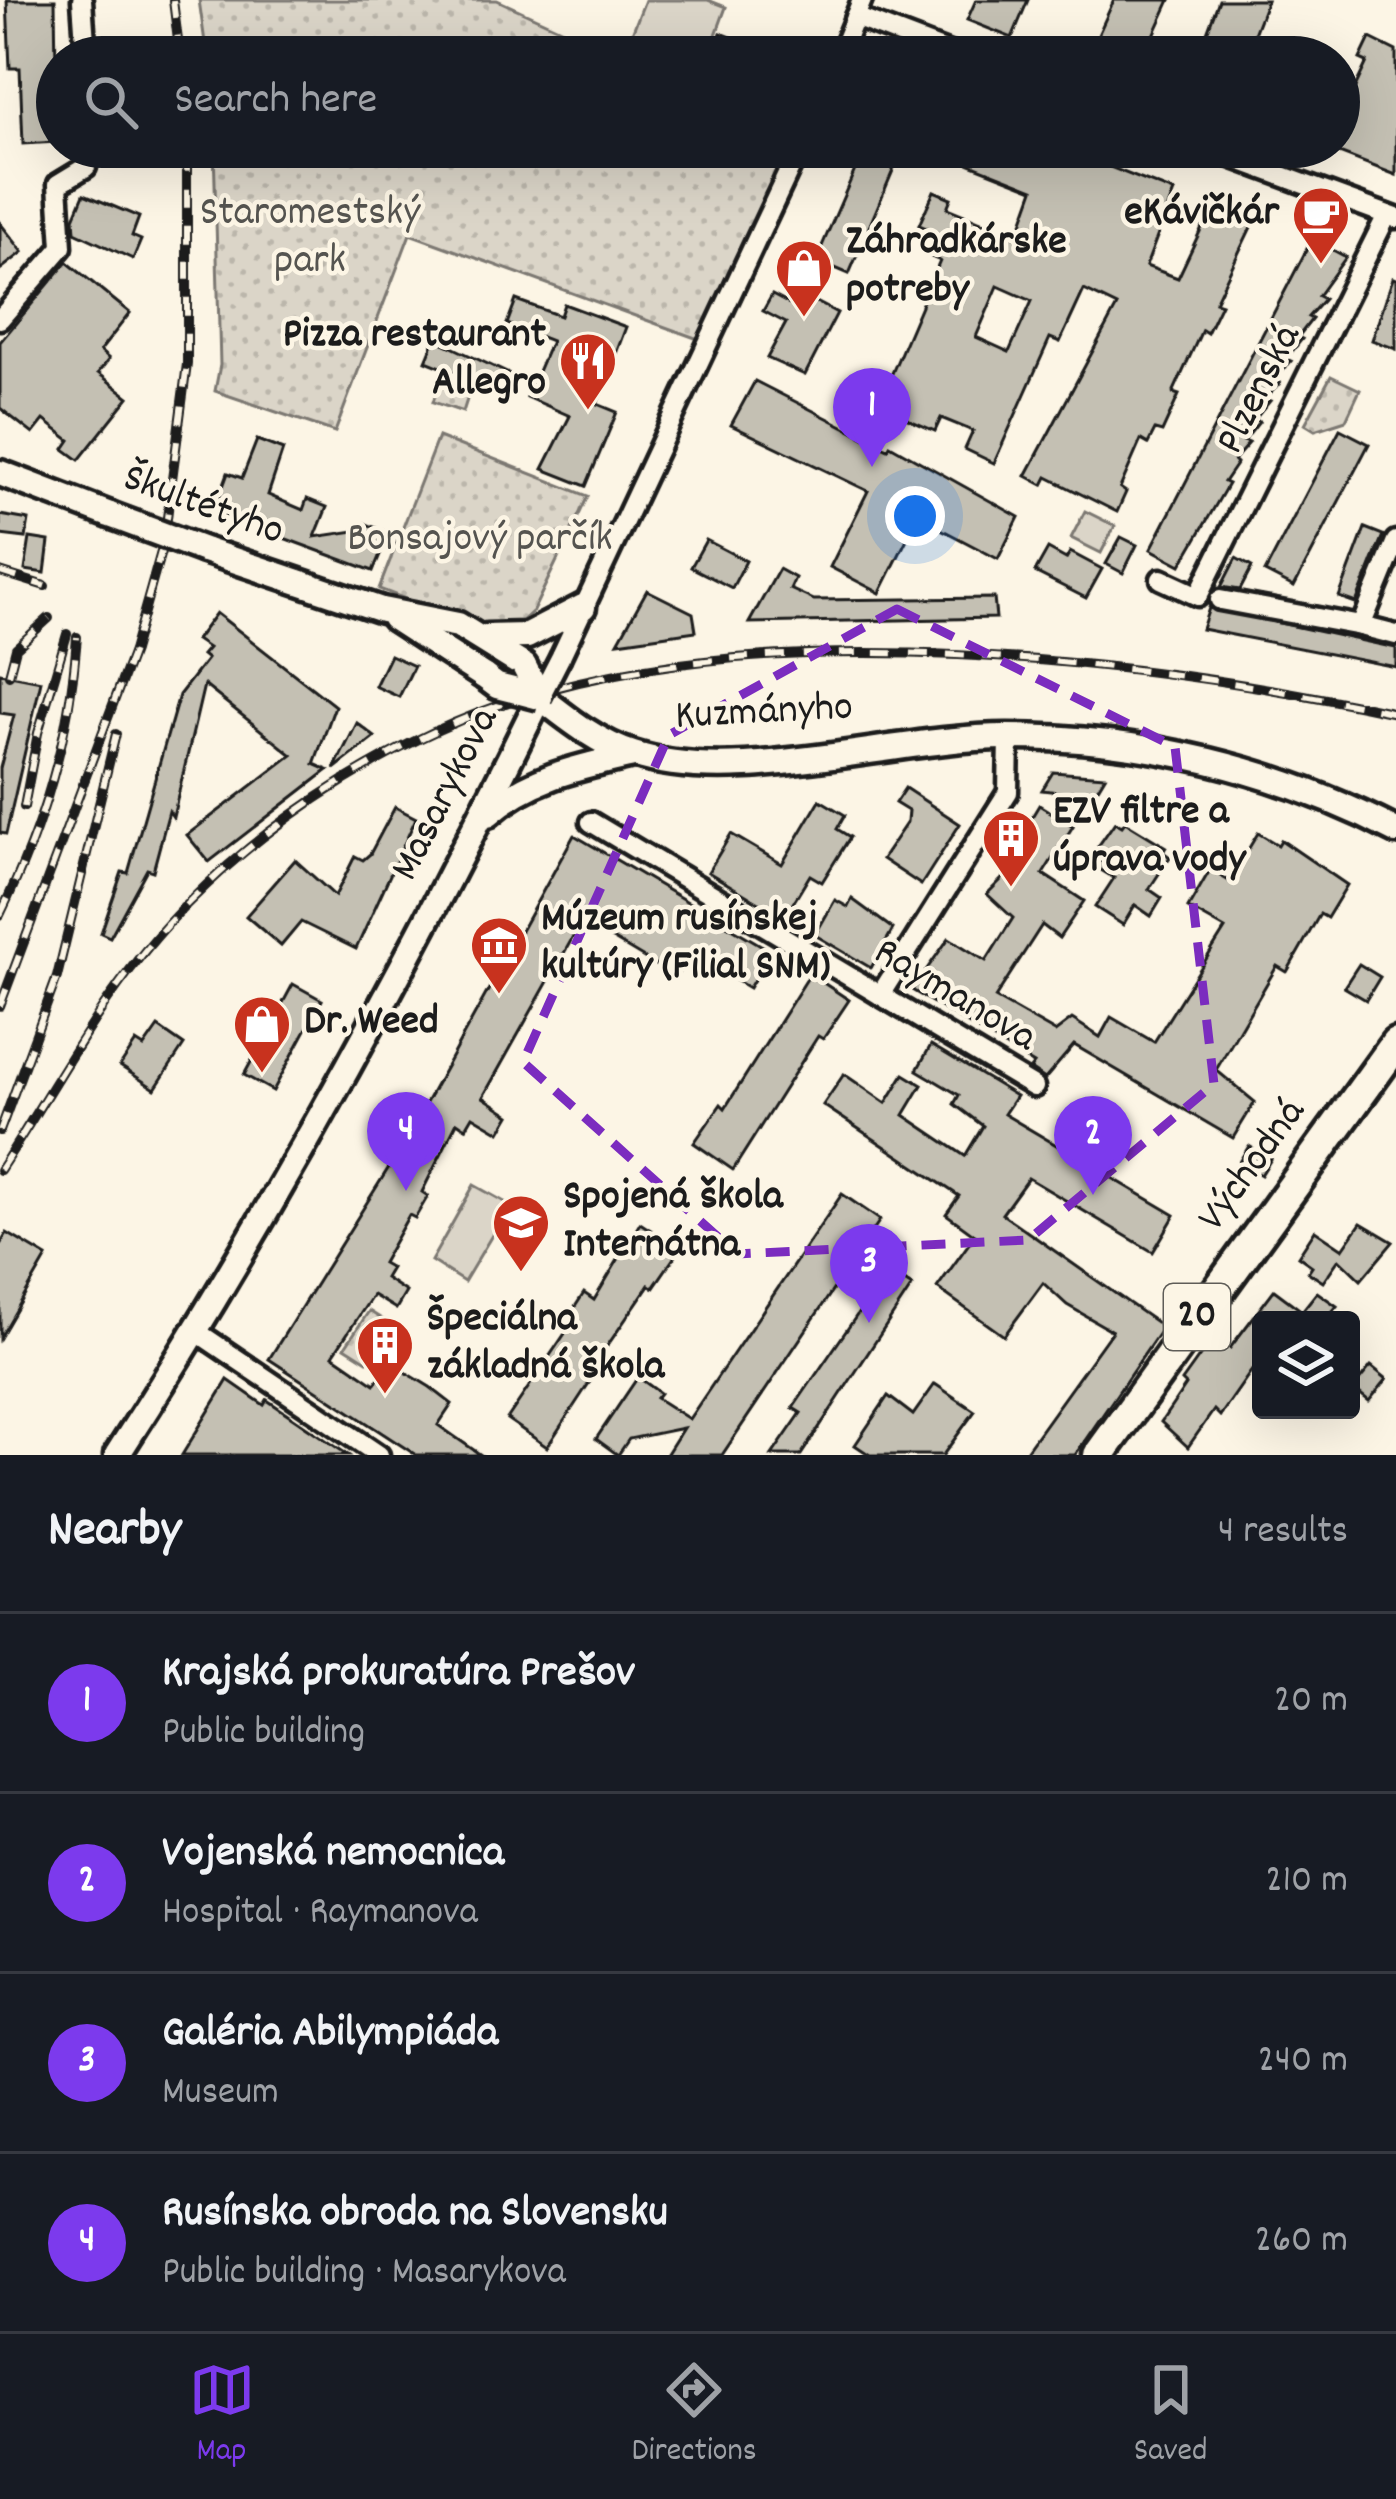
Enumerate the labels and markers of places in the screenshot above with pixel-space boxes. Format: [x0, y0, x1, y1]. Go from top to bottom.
cafe icon: eKávičkár [1290, 184, 1352, 266]
place label: eKávičkár [1124, 185, 1280, 245]
place label: Záhradkárske potreby [846, 214, 1067, 322]
shop icon: Záhradkárske potreby [773, 237, 835, 319]
place label: Pizza restaurant Allegro [283, 307, 546, 415]
restaurant icon: Pizza restaurant Allegro [557, 330, 619, 412]
pin: 1 [833, 368, 911, 467]
place label: EZV filtre a úprava vody [1053, 784, 1247, 892]
building icon: EZV filtre a úprava vody [980, 807, 1042, 889]
place label: Múzeum rusínskej kultúry (Filial SNM) [541, 891, 830, 999]
museum icon: Múzeum rusínskej kultúry (Filial SNM) [468, 914, 530, 996]
shop icon: Dr. Weed [231, 993, 293, 1075]
place label: Dr. Weed [304, 994, 439, 1054]
pin: 4 [367, 1092, 445, 1191]
pin: 2 [1054, 1096, 1132, 1195]
place label: Spojená škola Internátna [563, 1169, 784, 1277]
school or university icon: Spojená škola Internátna [490, 1192, 552, 1274]
pin: 3 [830, 1224, 908, 1323]
place label: Špeciálna základná škola [427, 1291, 666, 1399]
building icon: Špeciálna základná škola [354, 1314, 416, 1396]

